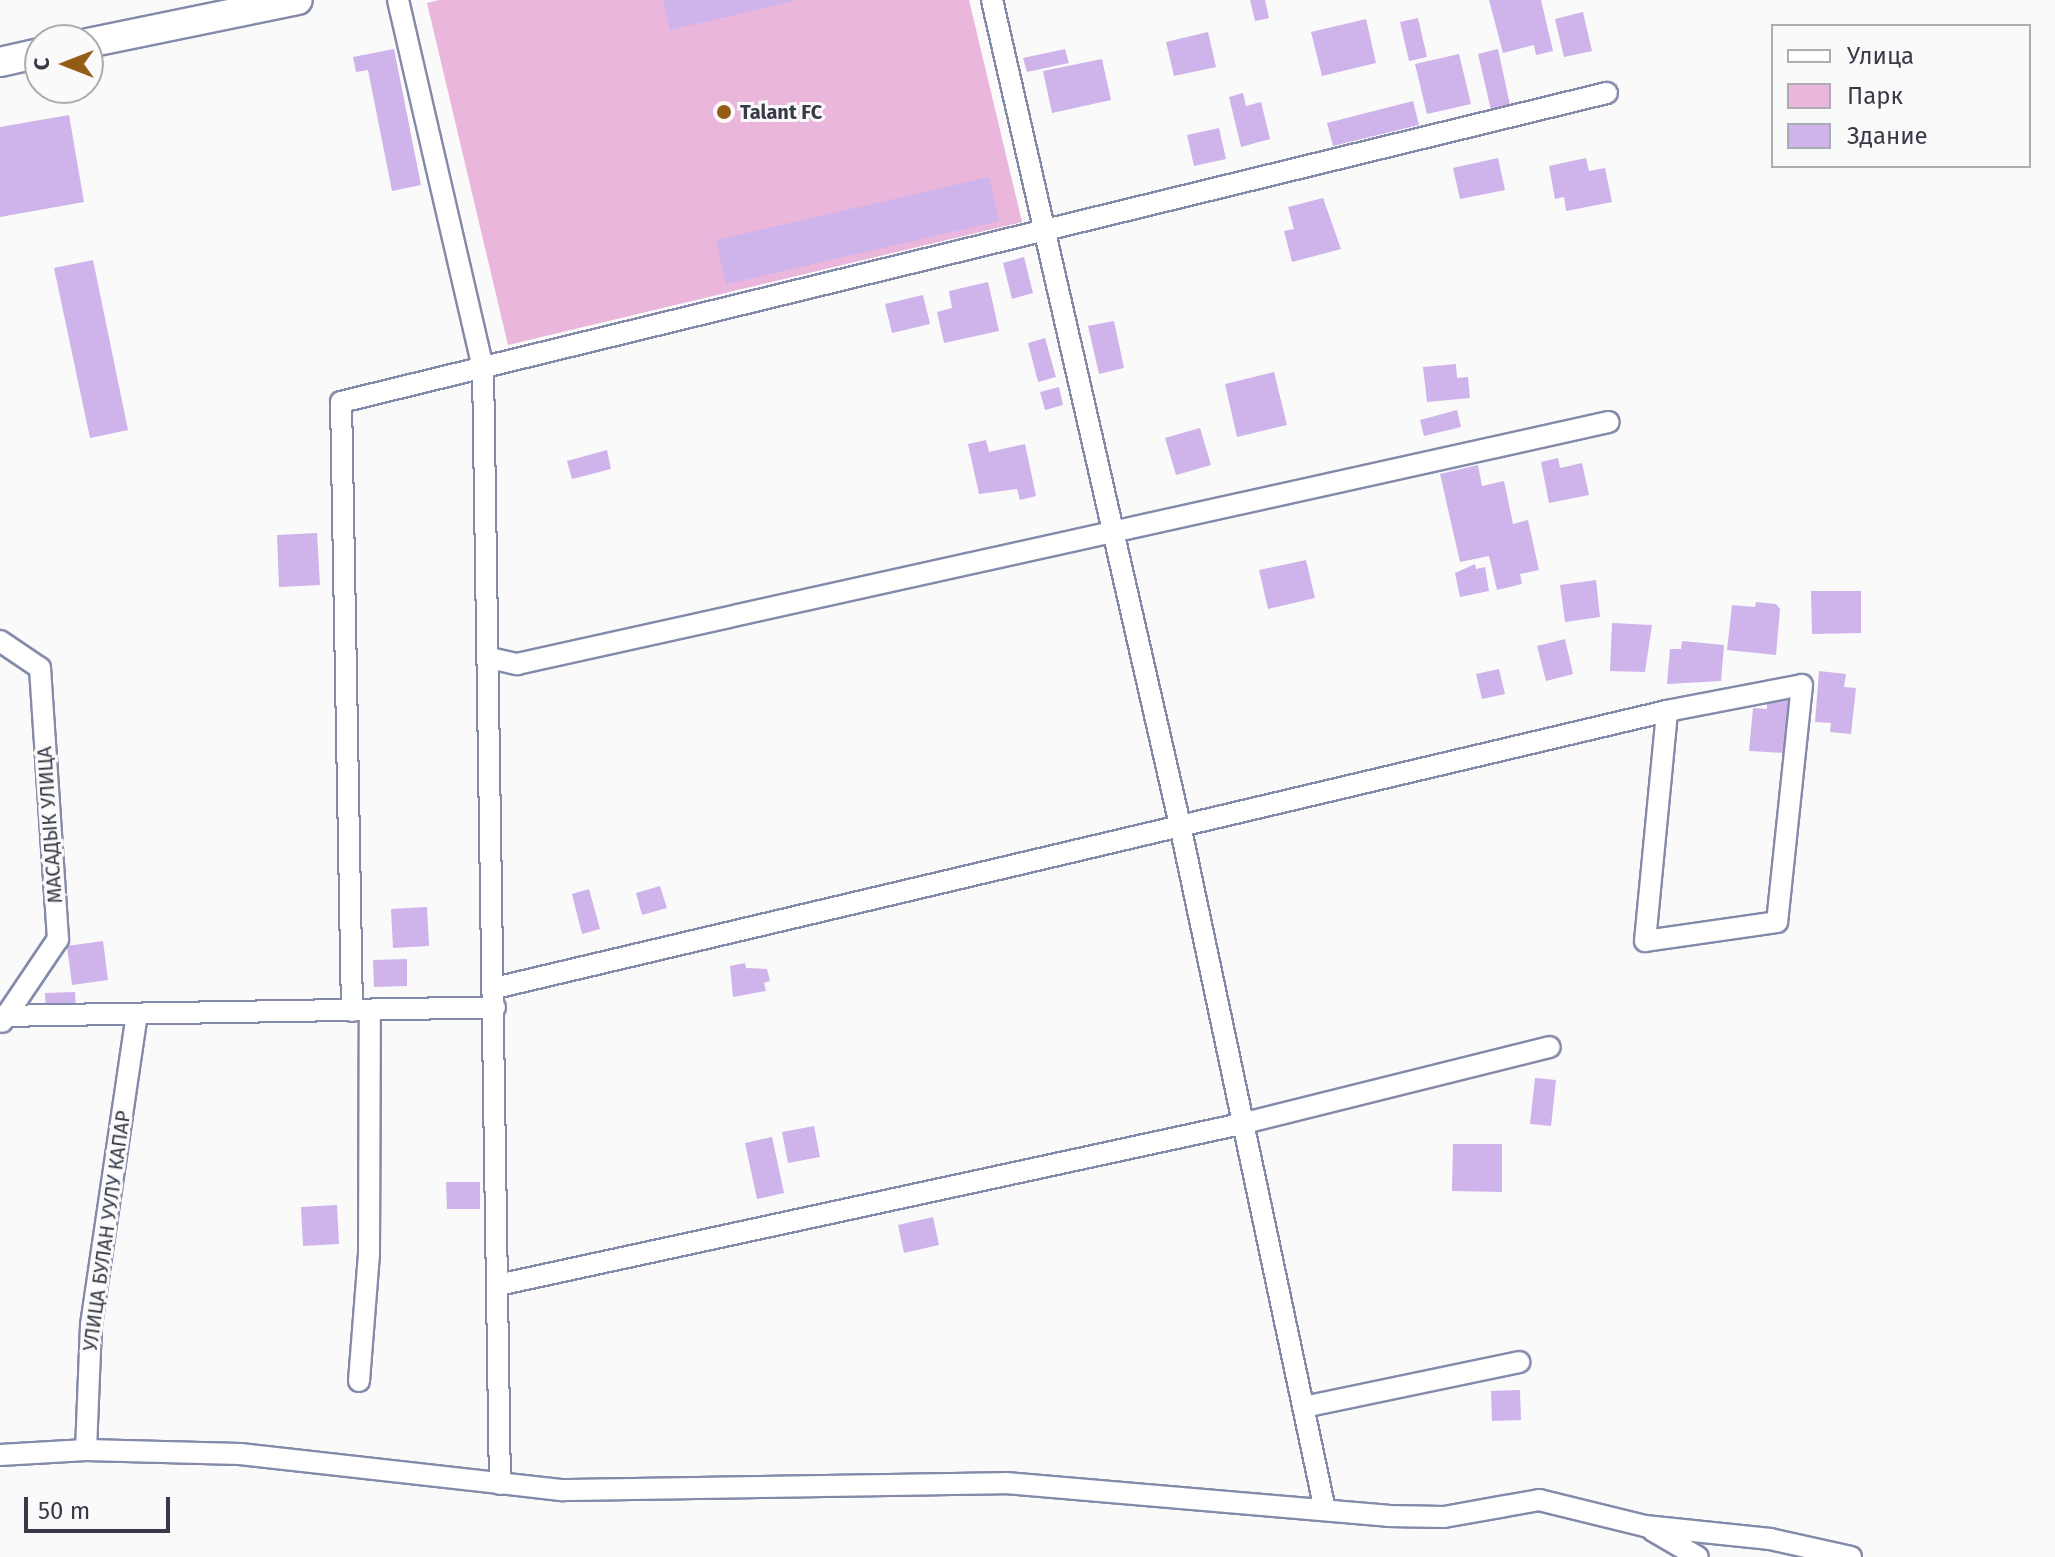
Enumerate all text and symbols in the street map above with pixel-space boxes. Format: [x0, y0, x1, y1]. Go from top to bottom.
north arrow [24, 24, 104, 104]
legend [1771, 24, 2031, 168]
text: Улица [1847, 42, 1914, 70]
text: С [28, 58, 55, 70]
text: Парк [1847, 82, 1903, 110]
place label: Talant FC [740, 100, 822, 124]
marker: Talant FC [715, 103, 733, 121]
text: Здание [1847, 122, 1928, 150]
street label: МАСАДЫК УЛИЦА [33, 746, 67, 904]
street label: УЛИЦА БУЛАН УУЛУ КАПАР [78, 1109, 136, 1353]
scale bar [28, 1481, 174, 1531]
text: 50 m [38, 1497, 90, 1525]

